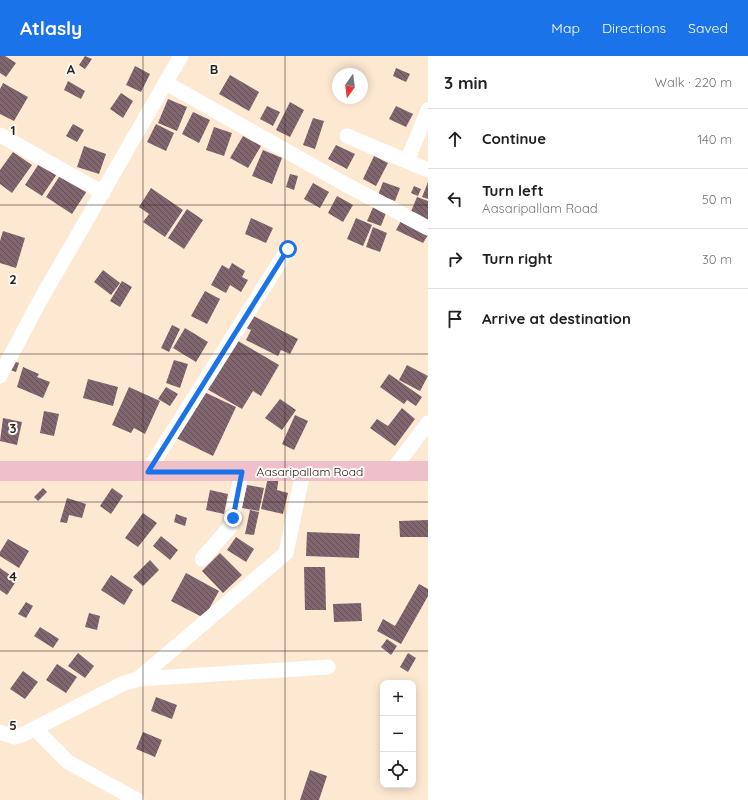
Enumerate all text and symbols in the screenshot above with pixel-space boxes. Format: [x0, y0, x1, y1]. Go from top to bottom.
text: Atlasly [20, 16, 82, 40]
text: Map [551, 19, 580, 37]
text: Directions [602, 19, 666, 37]
text: Saved [688, 19, 728, 37]
text: A [67, 61, 76, 77]
text: B [210, 61, 218, 77]
north arrow [332, 68, 368, 104]
text: 3 min [444, 72, 488, 93]
text: Walk · 220 m [655, 74, 732, 90]
text: 1 [10, 122, 16, 138]
icon: ahead [444, 128, 466, 150]
text: Continue [482, 129, 546, 148]
text: 140 m [697, 131, 732, 147]
text: Turn left [482, 181, 544, 200]
icon: left [444, 188, 466, 210]
text: 50 m [702, 191, 732, 207]
text: Aasaripallam Road [482, 200, 598, 216]
route start [279, 240, 297, 258]
icon: right [444, 248, 466, 270]
text: Turn right [482, 249, 553, 268]
text: 30 m [702, 251, 732, 267]
text: 2 [9, 271, 17, 287]
icon: arrive [444, 308, 466, 330]
text: Arrive at destination [482, 309, 631, 328]
text: 3 [10, 420, 17, 436]
street label: Aasaripallam Road [257, 464, 363, 479]
route end [224, 509, 242, 527]
text: 4 [9, 568, 17, 584]
map controls [380, 680, 416, 788]
button: + [380, 680, 416, 716]
button: − [380, 716, 416, 752]
text: 5 [9, 717, 17, 733]
button: locate [380, 752, 416, 788]

